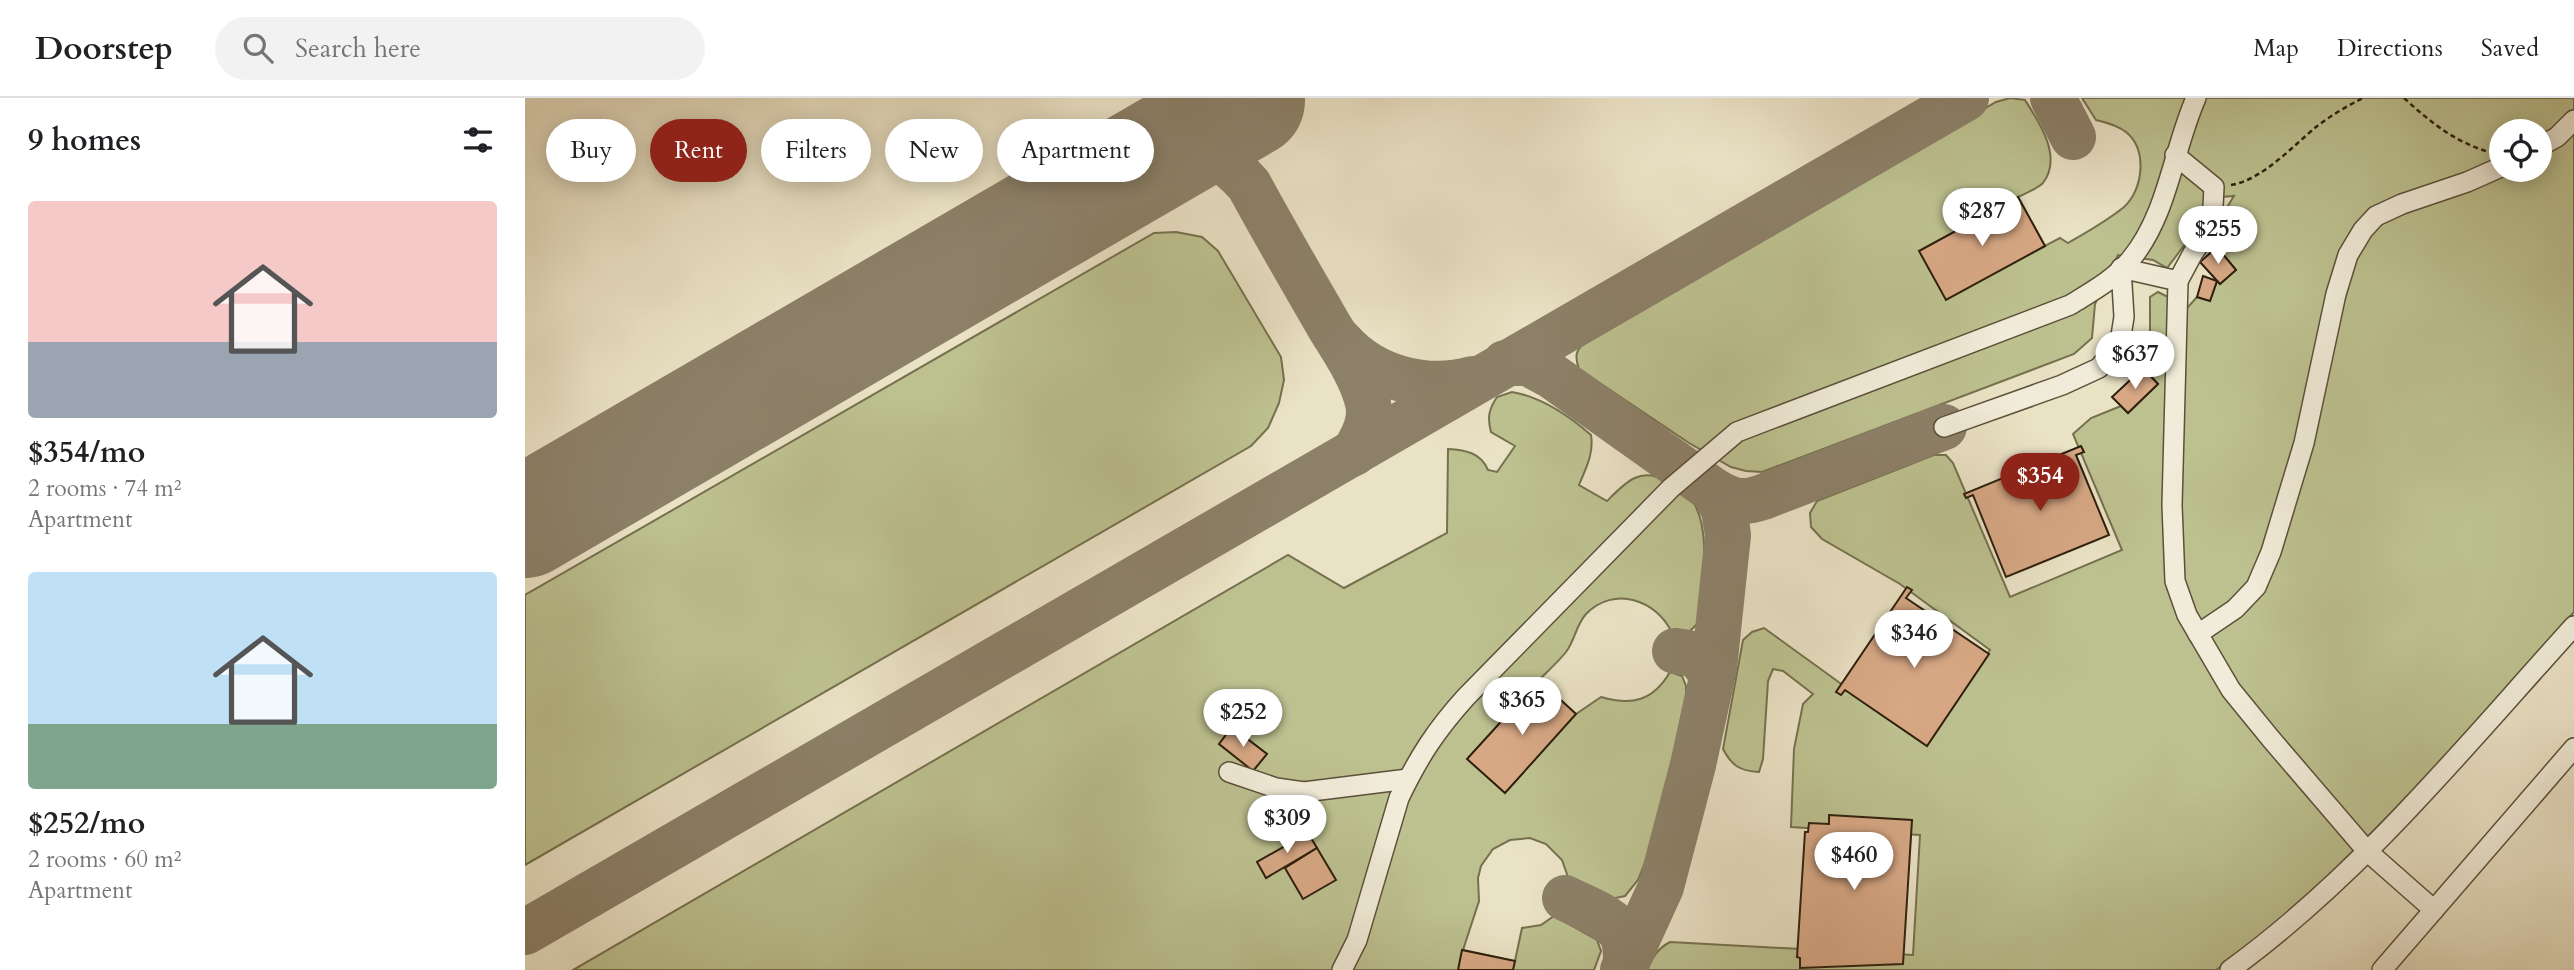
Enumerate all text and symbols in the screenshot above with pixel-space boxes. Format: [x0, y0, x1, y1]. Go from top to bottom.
search box [215, 17, 705, 80]
text: Doorstep [35, 26, 173, 71]
icon: search [239, 29, 277, 67]
text: Search here [295, 31, 421, 66]
text: Map [2253, 32, 2299, 65]
text: Directions [2337, 32, 2443, 65]
text: Saved [2481, 32, 2539, 65]
chip: Buy [546, 119, 636, 182]
chip: Rent [650, 119, 747, 182]
chip: Filters [761, 119, 871, 182]
chip: New [885, 119, 983, 182]
chip: Apartment [997, 119, 1154, 182]
map controls [2489, 119, 2552, 182]
button: locate [2489, 119, 2552, 182]
text: 9 homes [28, 120, 141, 161]
icon: filters [459, 121, 497, 159]
pin: $287 [1941, 188, 2023, 248]
text: $287 [1958, 195, 2006, 226]
pin: $255 [2177, 206, 2259, 266]
text: $255 [2194, 213, 2242, 244]
icon: home [200, 246, 326, 372]
pin: $637 [2094, 331, 2176, 391]
text: $637 [2111, 338, 2159, 369]
text: $354/mo [28, 432, 145, 473]
pin: $354 [1999, 454, 2081, 513]
text: $354 [2016, 460, 2064, 491]
text: 2 rooms · 74 m² [28, 473, 181, 504]
text: Apartment [28, 504, 132, 535]
pin: $346 [1873, 610, 1955, 670]
icon: home [200, 617, 326, 743]
text: $346 [1890, 617, 1938, 648]
pin: $365 [1481, 678, 1563, 737]
text: $365 [1498, 684, 1546, 715]
pin: $252 [1202, 690, 1284, 749]
text: $252 [1219, 696, 1267, 727]
pin: $309 [1246, 796, 1328, 855]
text: $309 [1263, 802, 1311, 833]
text: $252/mo [28, 803, 145, 844]
pin: $460 [1813, 832, 1895, 892]
text: $460 [1830, 839, 1878, 870]
text: 2 rooms · 60 m² [28, 844, 181, 875]
text: Apartment [28, 875, 132, 906]

